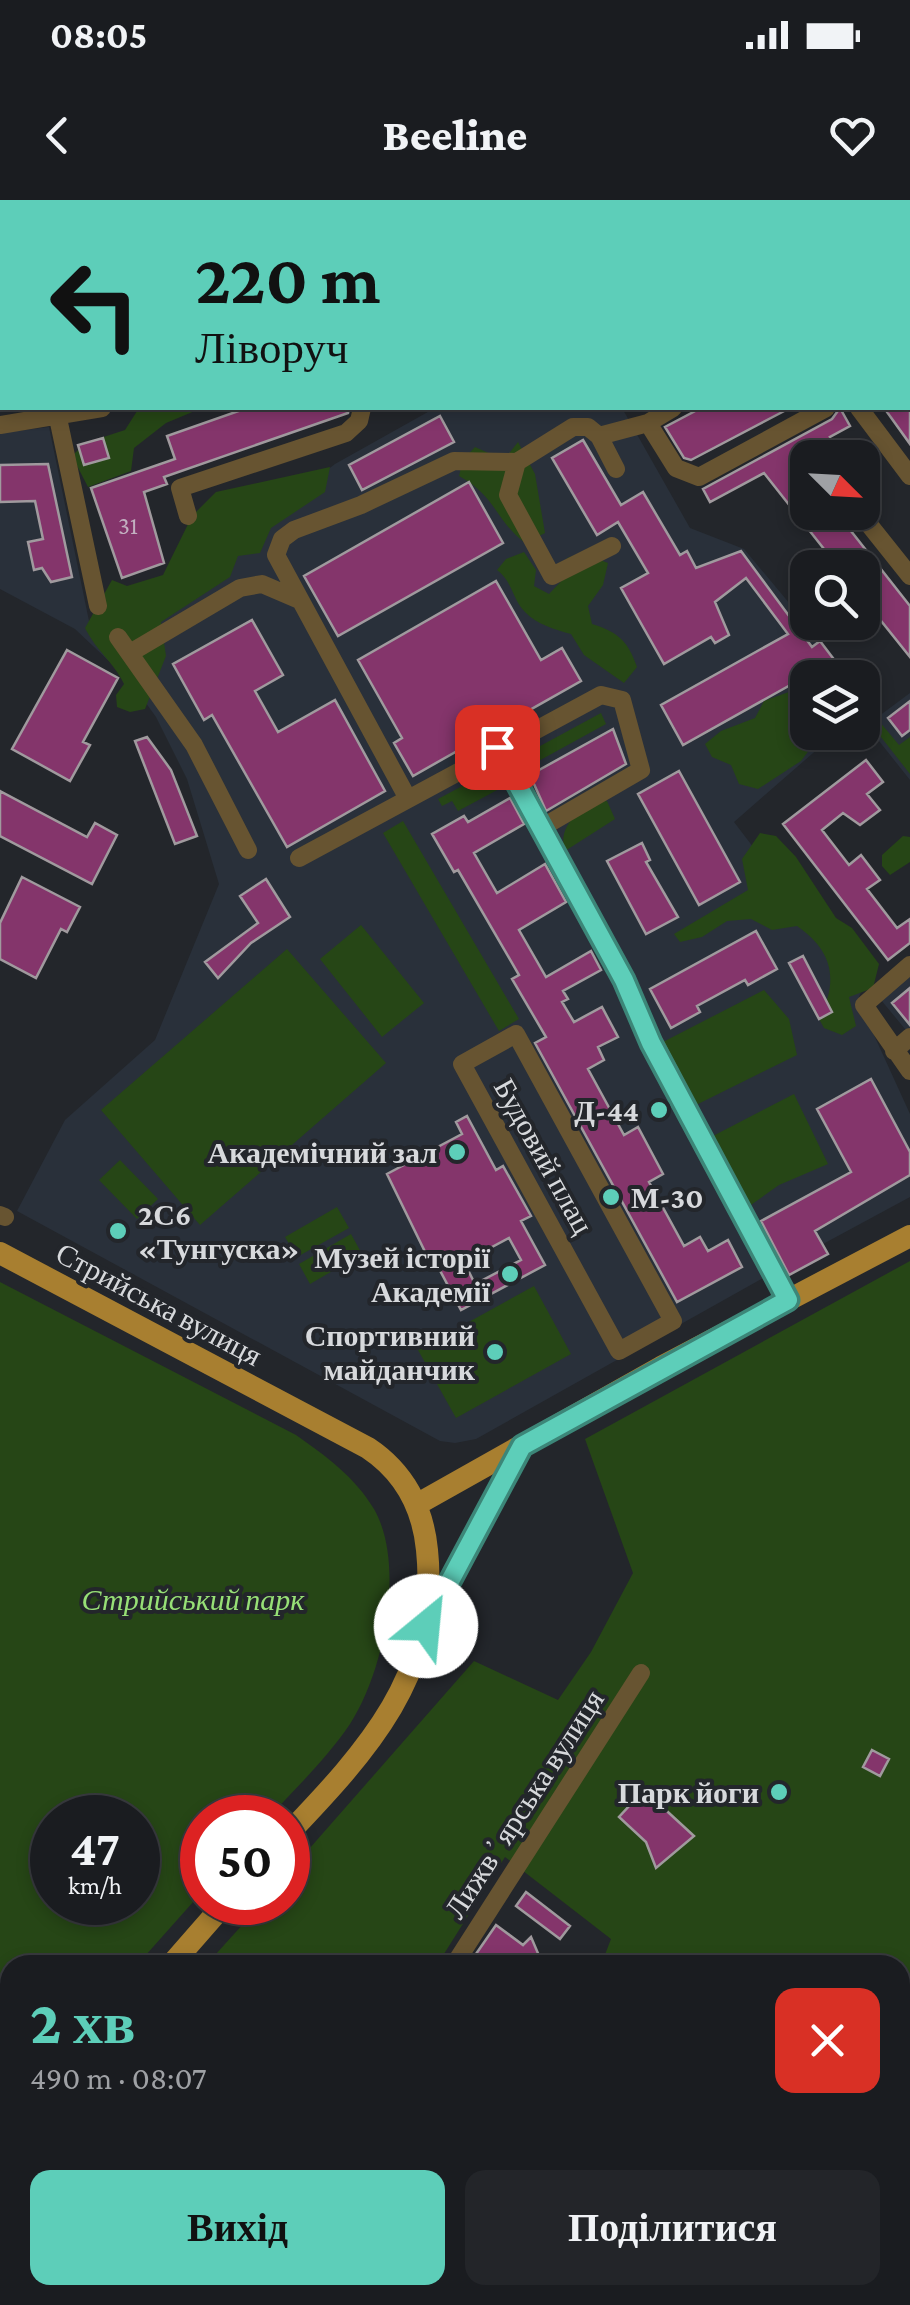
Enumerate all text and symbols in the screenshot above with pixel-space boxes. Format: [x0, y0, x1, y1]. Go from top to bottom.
text: 08:05 [50, 14, 148, 56]
icon: back [30, 108, 85, 163]
icon: heart [825, 108, 880, 163]
text: Beeline [382, 110, 528, 160]
icon: left [30, 240, 160, 370]
text: 220 m [195, 240, 381, 318]
text: Ліворуч [195, 323, 349, 373]
north arrow [790, 440, 880, 530]
map controls [790, 440, 880, 750]
house number: 31 [118, 512, 138, 539]
button: search [790, 550, 880, 640]
button: layers [790, 660, 880, 750]
pin [455, 705, 540, 790]
icon: arrive [470, 720, 525, 775]
street label: Будовий плац [488, 1073, 600, 1239]
place label: Д-44 [574, 1094, 639, 1127]
marker: Д-44 [648, 1099, 670, 1121]
place label: Академічний зал [208, 1136, 437, 1169]
marker: Академічний зал [446, 1141, 468, 1163]
place label: М-30 [631, 1181, 703, 1214]
marker: М-30 [600, 1186, 622, 1208]
place label: 2С6 «Тунгуска» [138, 1198, 299, 1265]
marker: 2С6 «Тунгуска» [107, 1220, 129, 1242]
street label: Стрийська вулиця [51, 1236, 268, 1372]
place label: Музей історії Академії [314, 1241, 491, 1308]
marker: Музей історії Академії [499, 1263, 521, 1285]
place label: Спортивний майданчик [305, 1319, 476, 1386]
marker: Спортивний майданчик [484, 1341, 506, 1363]
position arrow [374, 1574, 478, 1678]
park label: Стрийський парк [82, 1583, 305, 1616]
street label: Лижвʼярська вулиця [438, 1684, 610, 1924]
place label: Парк йоги [618, 1776, 759, 1809]
marker: Парк йоги [768, 1781, 790, 1803]
speed limit sign: 50 [180, 1795, 310, 1925]
text: 47 [70, 1820, 120, 1876]
text: km/h [68, 1872, 122, 1899]
button: close [775, 1988, 880, 2093]
text: 2 хв [30, 1989, 135, 2056]
text: 490 m · 08:07 [30, 2060, 206, 2096]
button: Вихід [30, 2170, 445, 2285]
button: Поділитися [465, 2170, 880, 2285]

